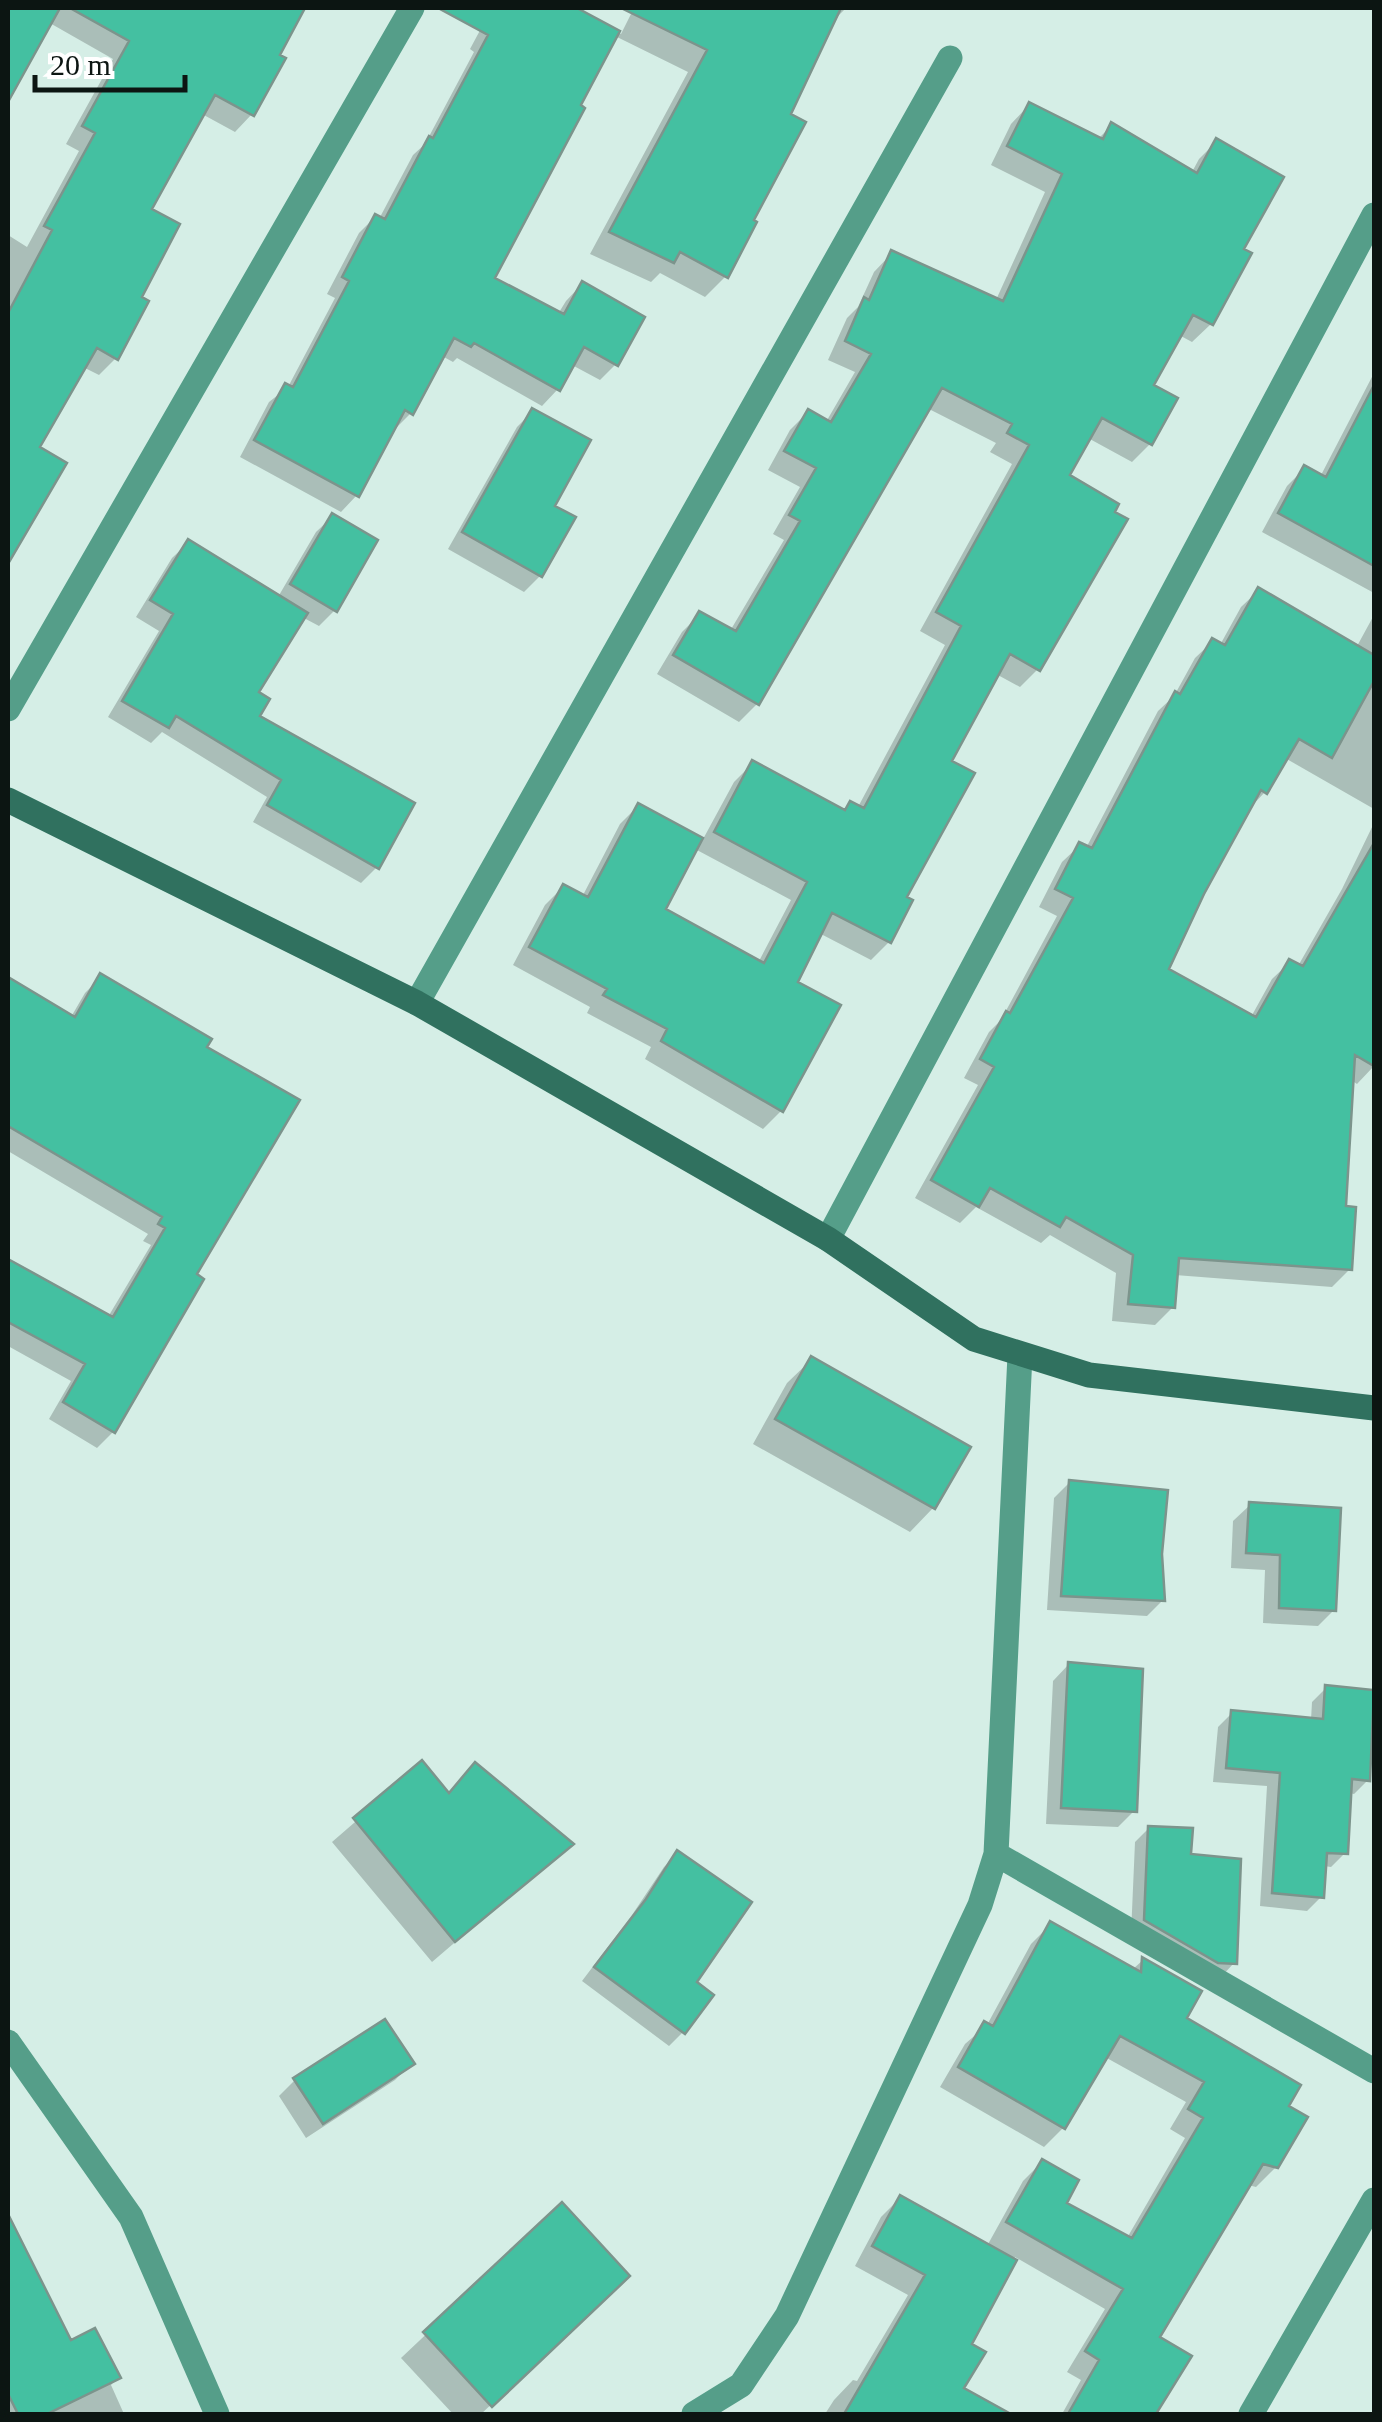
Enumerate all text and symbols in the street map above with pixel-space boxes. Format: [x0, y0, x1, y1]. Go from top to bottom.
scale bar [35, 30, 185, 92]
text: 20 m [50, 48, 111, 81]

